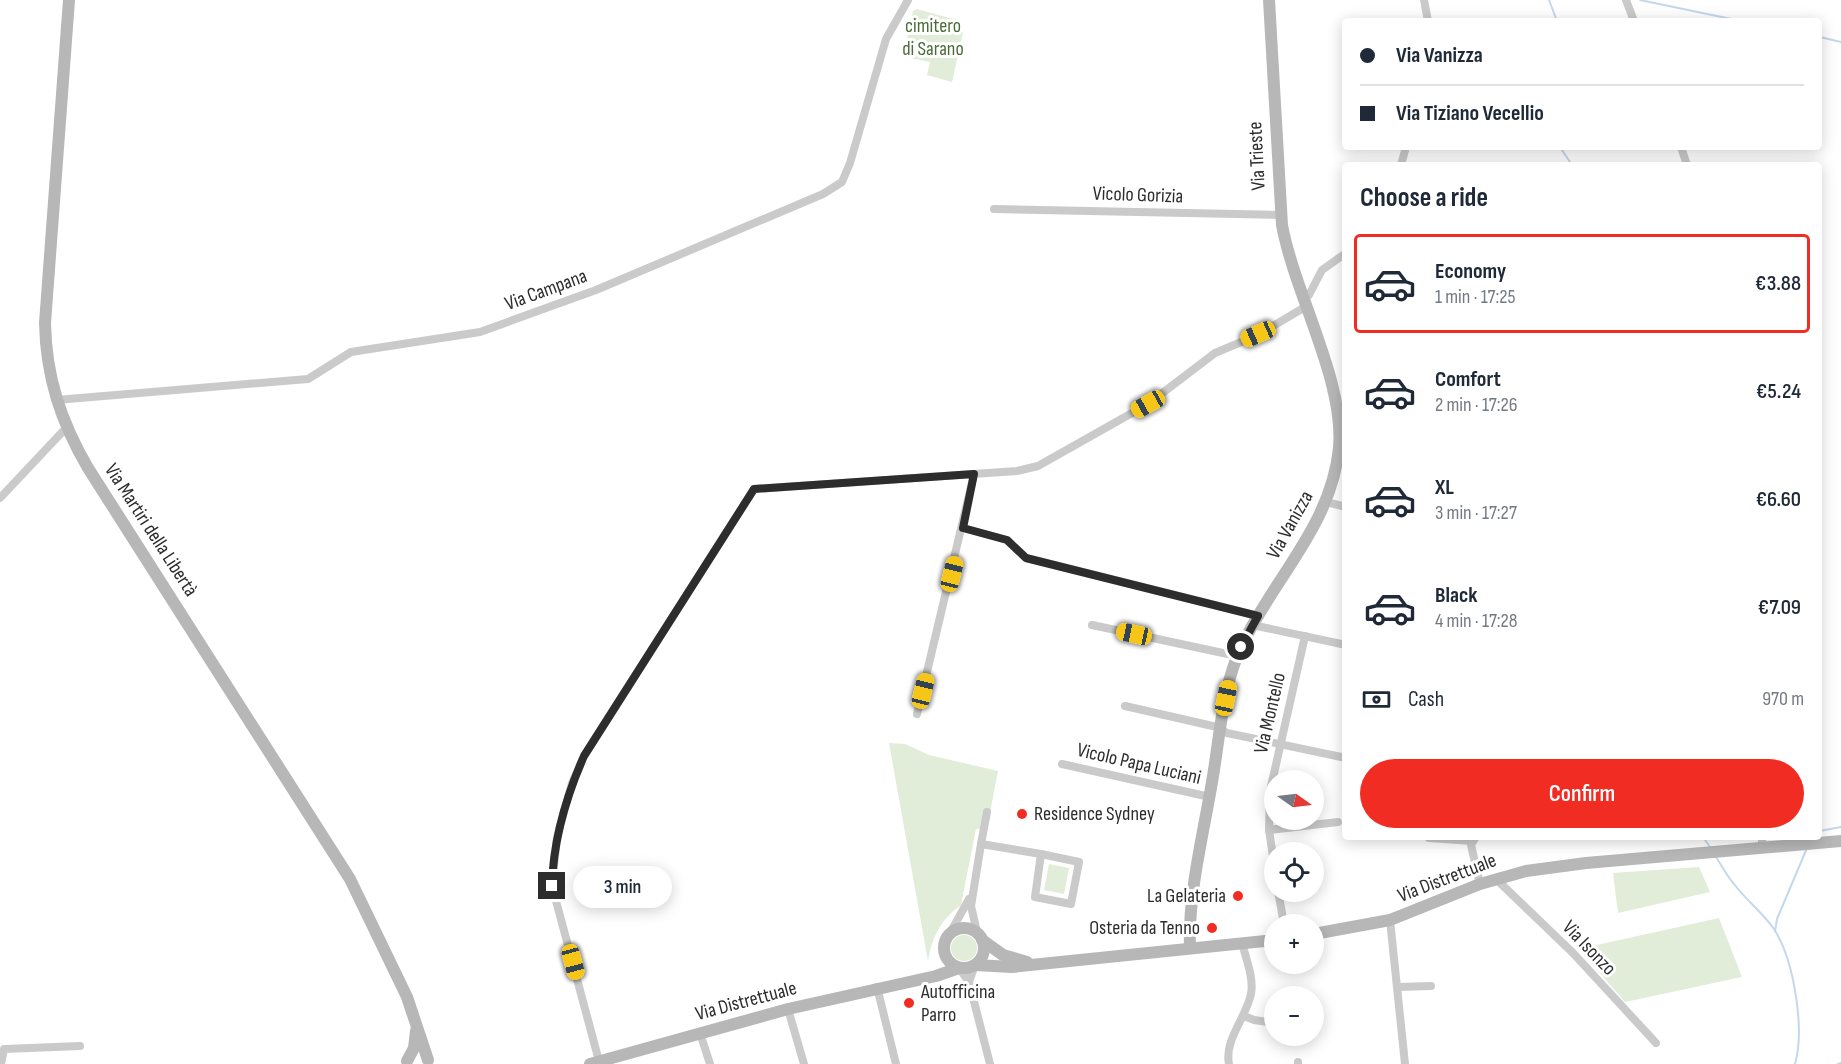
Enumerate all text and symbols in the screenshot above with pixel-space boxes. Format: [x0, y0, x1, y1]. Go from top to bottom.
park label: cimitero di Sarano [902, 14, 964, 61]
text: Via Vanizza [1396, 42, 1483, 69]
text: Via Tiziano Vecellio [1396, 100, 1544, 127]
street label: Via Trieste [1243, 121, 1271, 191]
street label: Vicolo Gorizia [1092, 181, 1184, 209]
text: Choose a ride [1360, 182, 1488, 214]
icon: car [1363, 257, 1417, 311]
text: Economy [1435, 258, 1506, 285]
street label: Via Campana [502, 264, 590, 316]
text: €3.88 [1755, 270, 1801, 297]
text: 1 min · 17:25 [1435, 285, 1516, 309]
car [1238, 318, 1278, 350]
icon: car [1363, 365, 1417, 419]
text: Comfort [1435, 366, 1501, 393]
text: €5.24 [1756, 378, 1801, 405]
car [1128, 387, 1168, 421]
text: 2 min · 17:26 [1435, 393, 1517, 417]
street label: Via Martiri della Libertà [99, 459, 203, 601]
icon: car [1363, 473, 1417, 527]
text: XL [1435, 474, 1454, 501]
text: €6.60 [1756, 486, 1801, 513]
street label: Via Vanizza [1262, 487, 1318, 563]
text: 3 min · 17:27 [1435, 501, 1517, 525]
car [939, 554, 965, 594]
icon: car [1363, 581, 1417, 635]
text: Black [1435, 582, 1477, 609]
text: €7.09 [1758, 594, 1801, 621]
text: 4 min · 17:28 [1435, 609, 1518, 633]
car [1115, 621, 1153, 647]
route start [1227, 633, 1254, 660]
street label: Via Montello [1249, 670, 1291, 756]
car [910, 671, 936, 711]
car [1213, 679, 1239, 717]
icon: cash [1360, 683, 1393, 716]
text: Cash [1408, 686, 1444, 713]
text: 970 m [1762, 687, 1804, 711]
street label: Vicolo Papa Luciani [1075, 738, 1203, 790]
button: Confirm [1360, 759, 1804, 828]
north arrow [1264, 770, 1324, 830]
map controls [1264, 770, 1324, 1046]
place label: Residence Sydney [1034, 802, 1155, 826]
marker: Residence Sydney [1015, 807, 1029, 821]
button: locate [1264, 842, 1324, 902]
street label: Via Distrettuale [1394, 848, 1500, 908]
callout: 3 min [573, 865, 672, 907]
route end [538, 872, 565, 899]
text: 3 min [604, 875, 641, 899]
place label: La Gelateria [1147, 884, 1226, 908]
marker: La Gelateria [1231, 889, 1245, 903]
button: + [1264, 914, 1324, 974]
place label: Osteria da Tenno [1089, 916, 1200, 940]
street label: Via Isonzo [1557, 916, 1621, 980]
marker: Osteria da Tenno [1205, 921, 1219, 935]
car [560, 942, 586, 982]
street label: Via Distrettuale [693, 976, 799, 1026]
place label: Autofficina Parro [920, 980, 995, 1027]
button: − [1264, 986, 1324, 1046]
marker: Autofficina Parro [902, 996, 916, 1010]

